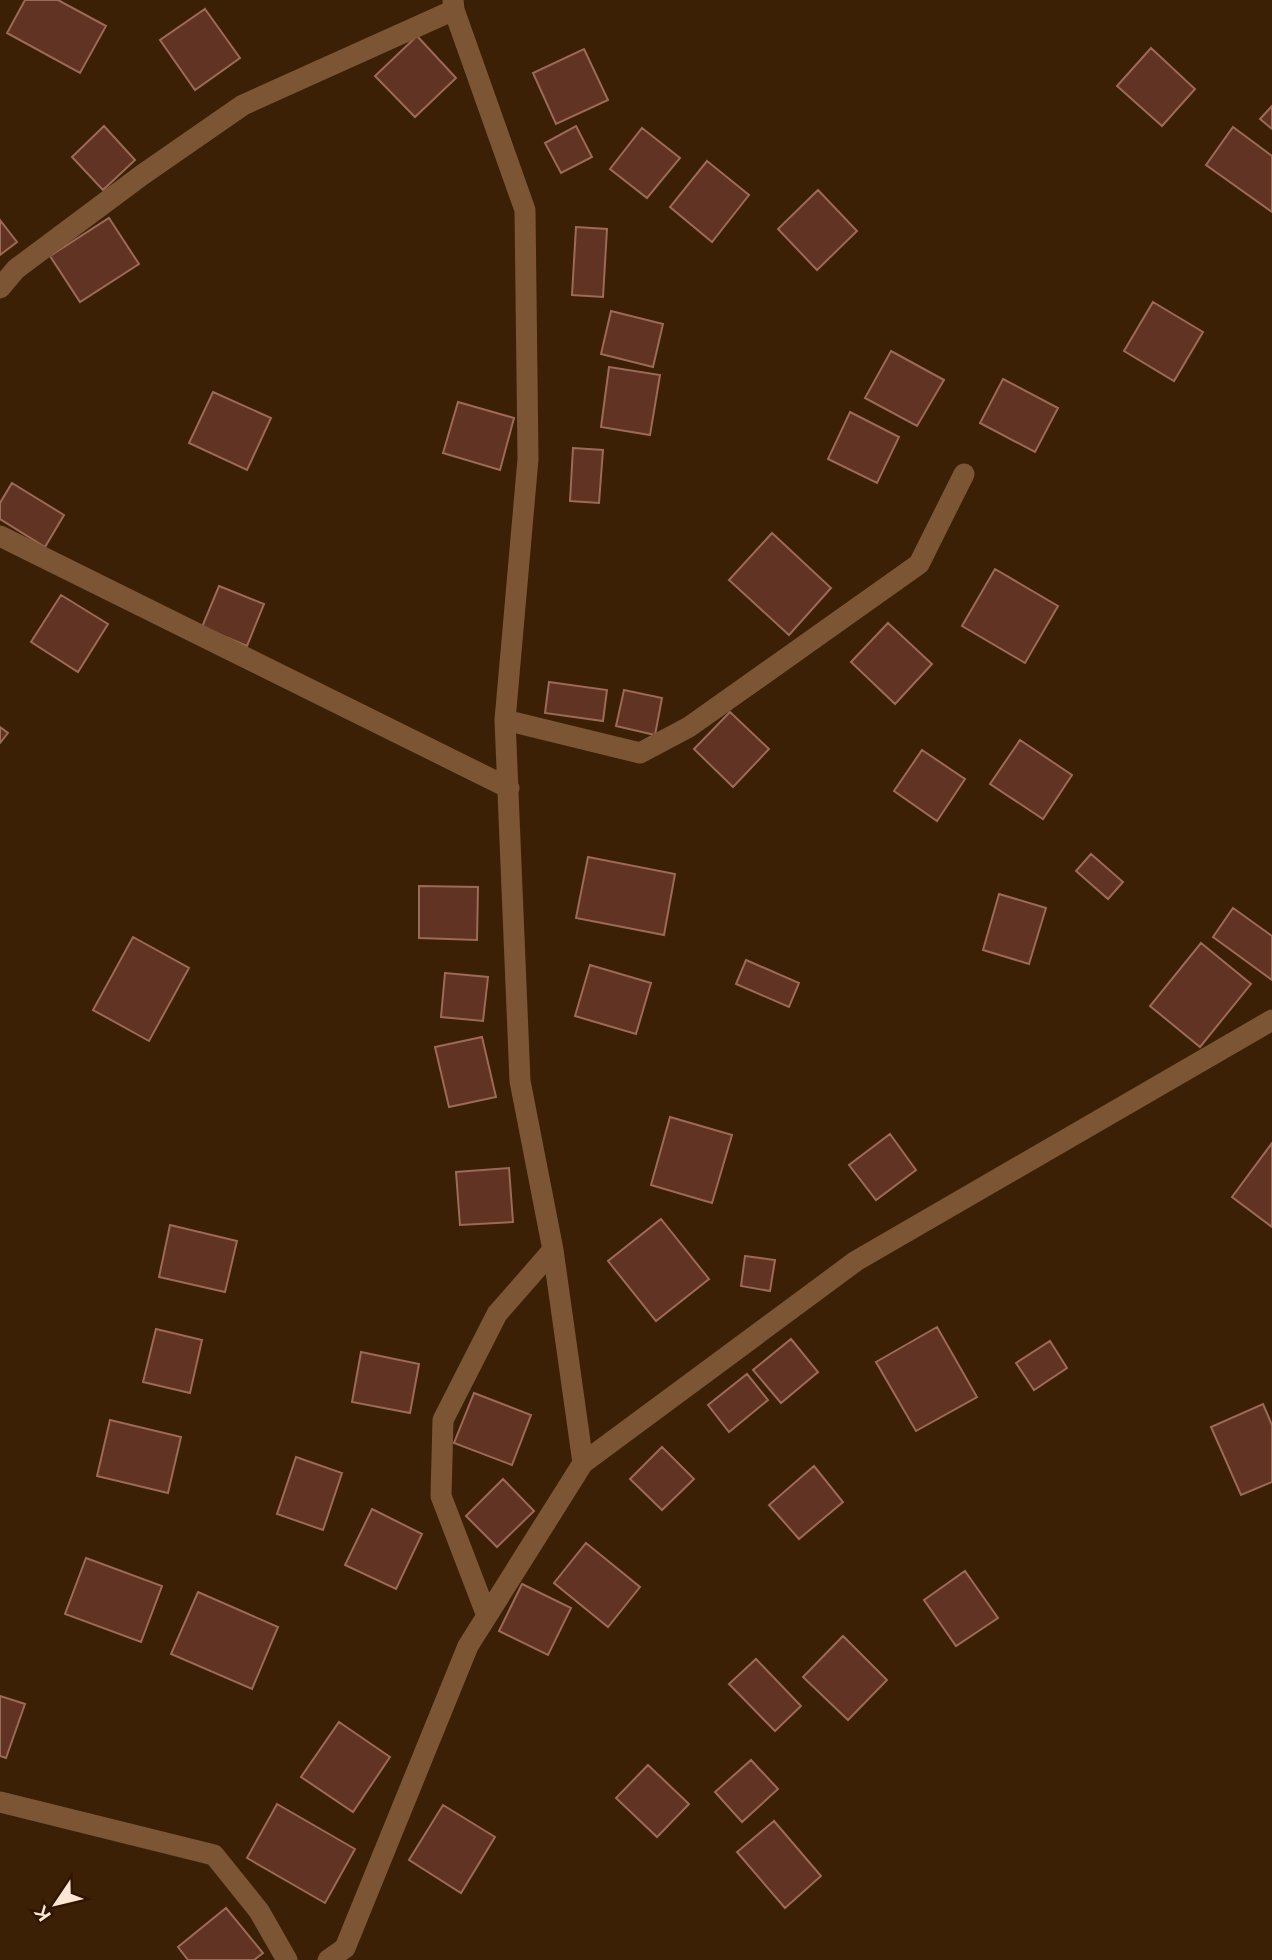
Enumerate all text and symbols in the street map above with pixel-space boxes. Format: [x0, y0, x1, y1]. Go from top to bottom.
north arrow [21, 1869, 91, 1939]
text: K [30, 1902, 55, 1925]

